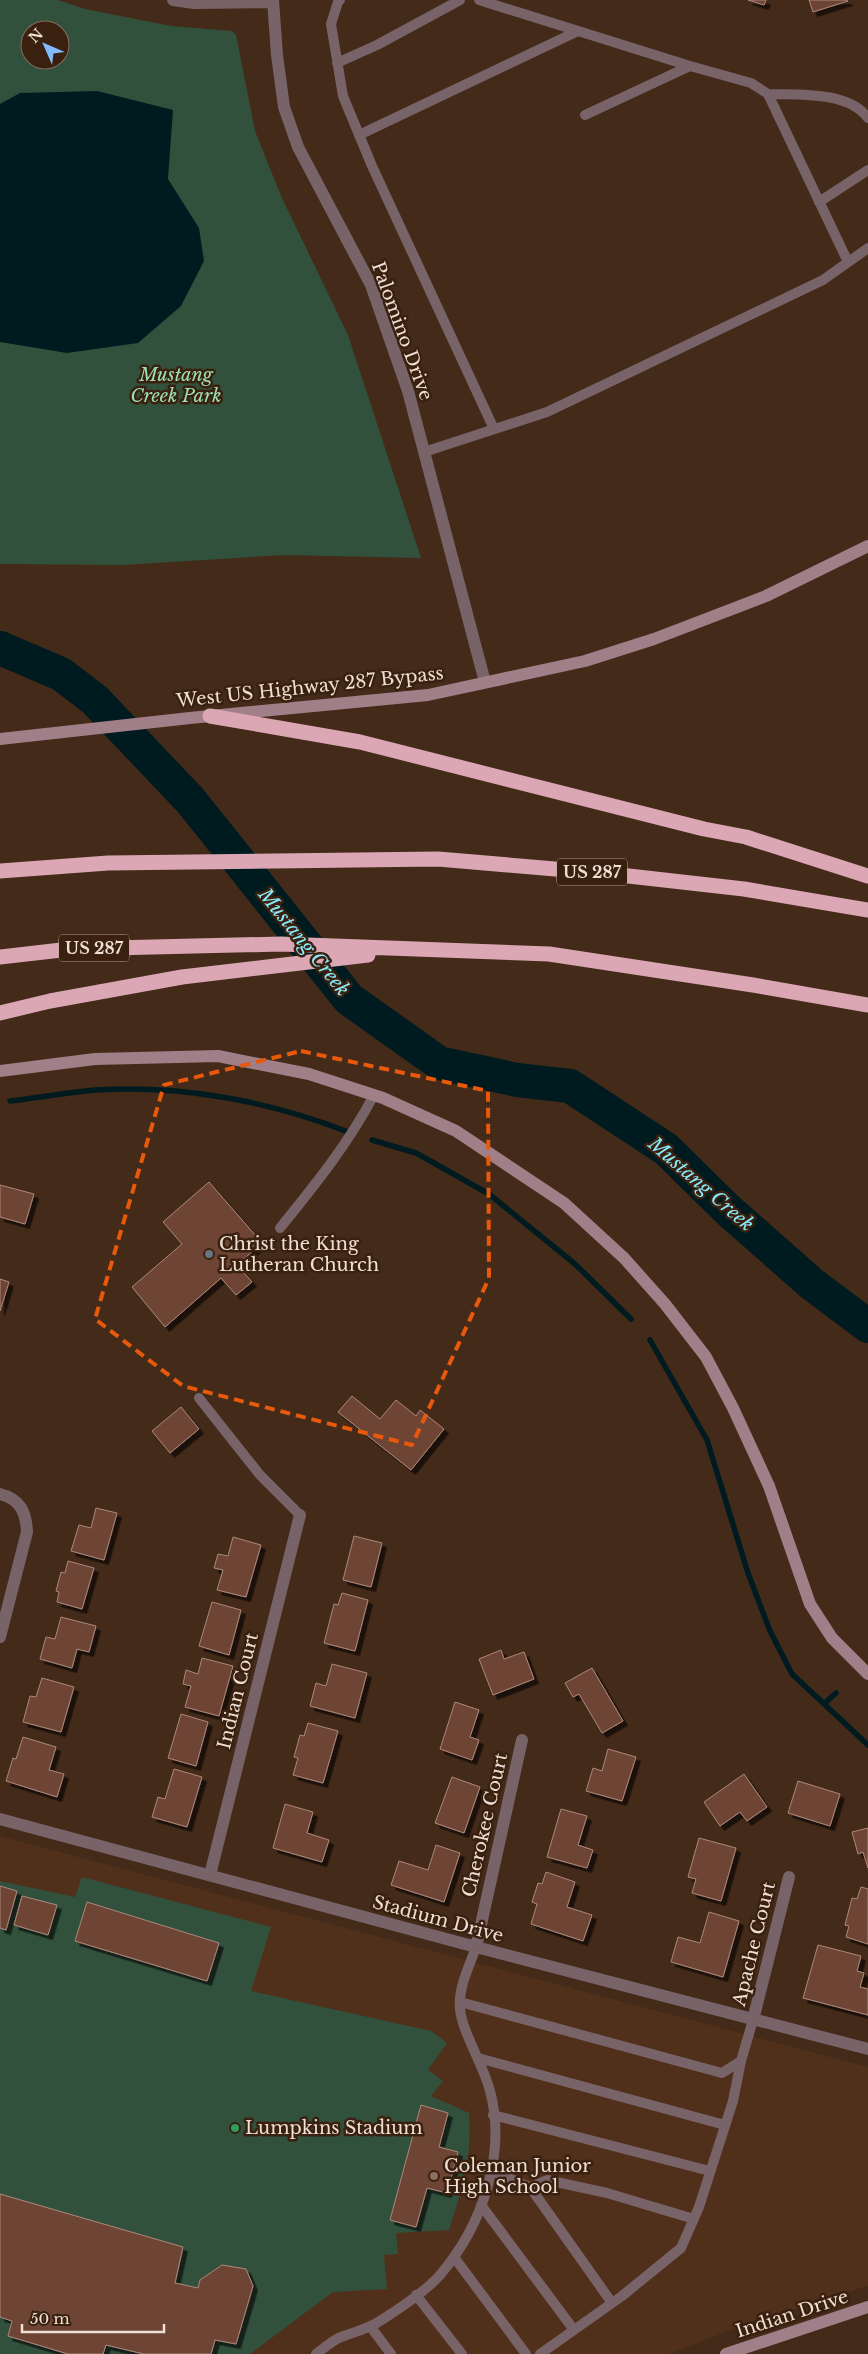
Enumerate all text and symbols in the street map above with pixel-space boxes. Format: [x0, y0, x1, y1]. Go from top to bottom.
north arrow [20, 20, 70, 70]
text: N [25, 25, 47, 47]
street label: Palomino Drive [367, 259, 437, 403]
park label: Mustang Creek Park [131, 364, 222, 407]
street label: West US Highway 287 Bypass [174, 662, 445, 712]
road number: US 287 [557, 859, 627, 886]
water label: Mustang Creek [253, 883, 354, 1000]
road number: US 287 [59, 934, 129, 961]
water label: Mustang Creek [643, 1131, 758, 1236]
place label: Christ the King Lutheran Church [219, 1233, 379, 1276]
marker: Christ the King Lutheran Church [203, 1248, 215, 1260]
street label: Indian Court [213, 1630, 263, 1752]
street label: Cherokee Court [458, 1751, 512, 1899]
street label: Apache Court [728, 1879, 780, 2009]
street label: Stadium Drive [370, 1891, 506, 1947]
place label: Lumpkins Stadium [245, 2117, 423, 2139]
marker: Lumpkins Stadium [229, 2122, 241, 2134]
place label: Coleman Junior High School [444, 2155, 591, 2198]
marker: Coleman Junior High School [428, 2170, 440, 2182]
street label: Indian Drive [733, 2285, 851, 2343]
scale bar [22, 2302, 165, 2334]
text: 50 m [30, 2309, 70, 2328]

